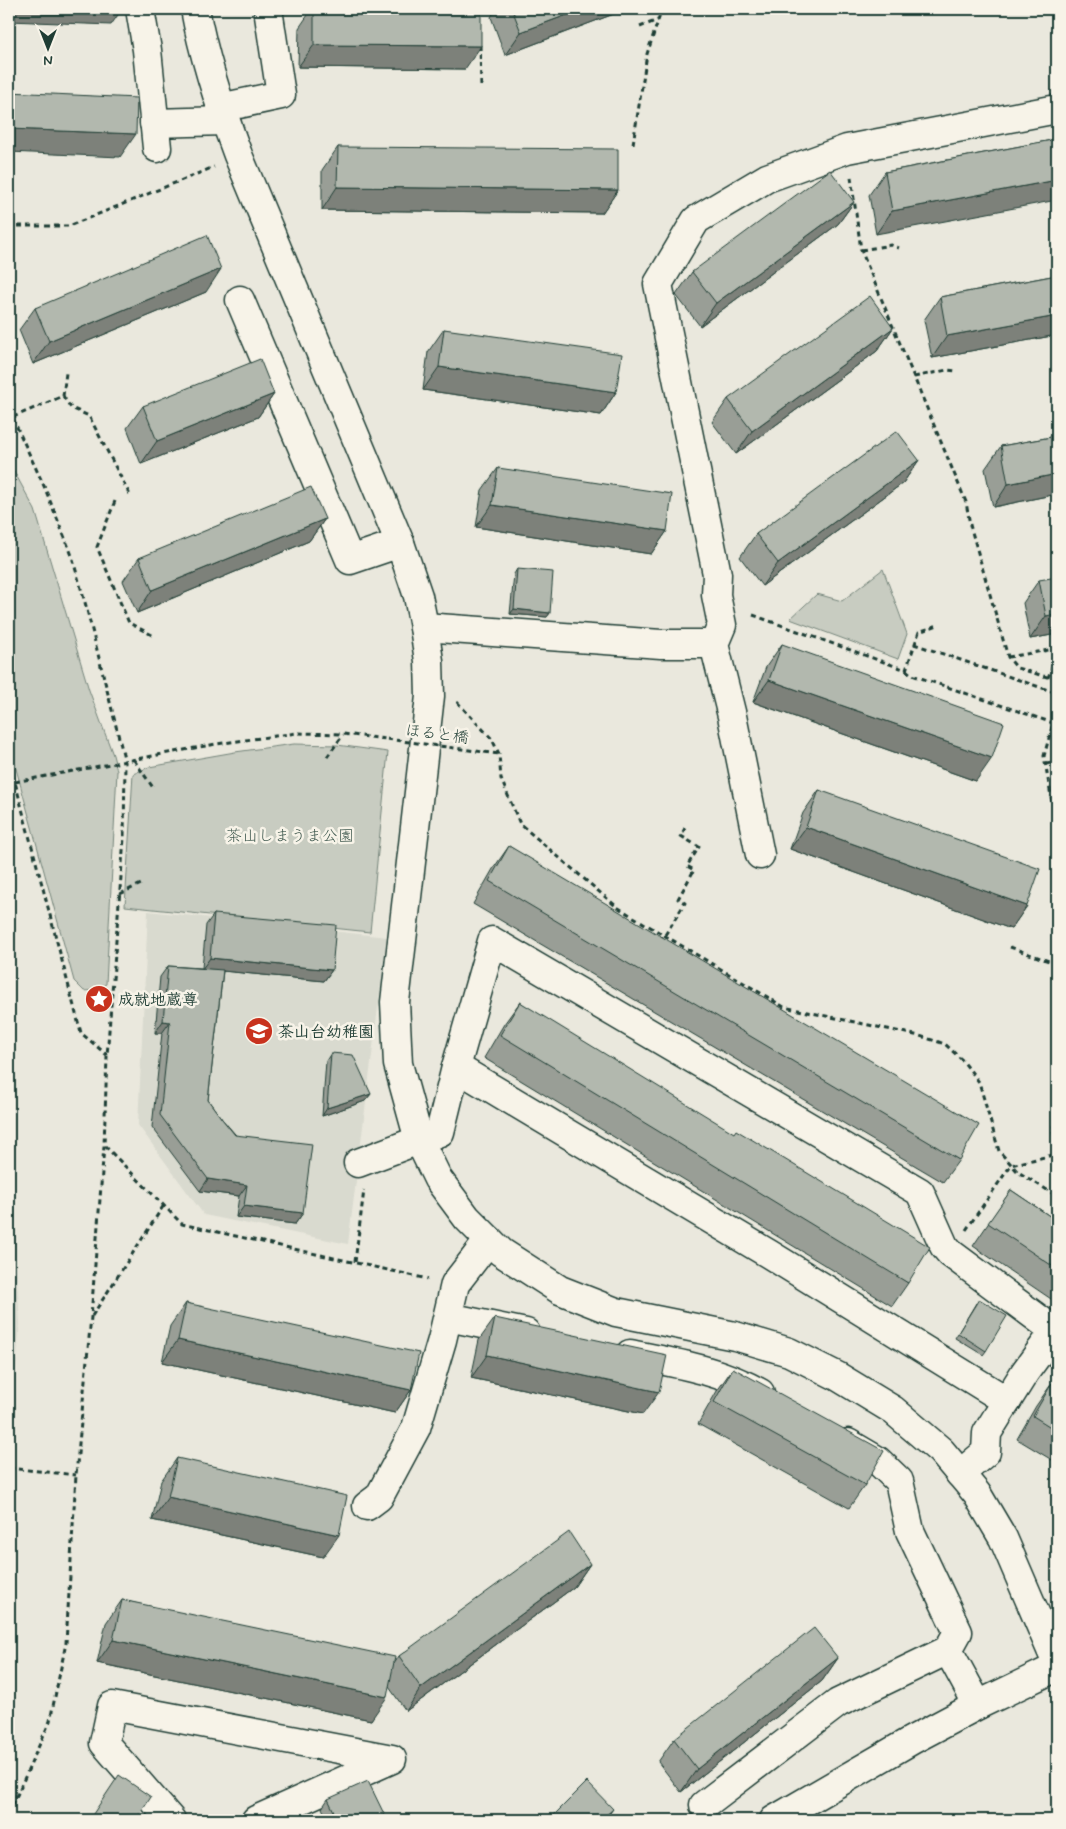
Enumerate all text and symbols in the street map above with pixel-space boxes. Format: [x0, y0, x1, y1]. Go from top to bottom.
north arrow [22, 22, 72, 72]
text: N [43, 51, 53, 69]
street label: ほると橋 [404, 720, 470, 749]
park label: 茶山しまうま公園 [226, 826, 354, 847]
place icon: 成就地蔵尊 [84, 984, 114, 1014]
place label: 成就地蔵尊 [118, 990, 198, 1011]
school or university icon: 茶山台幼稚園 [244, 1016, 274, 1046]
place label: 茶山台幼稚園 [278, 1022, 374, 1043]

